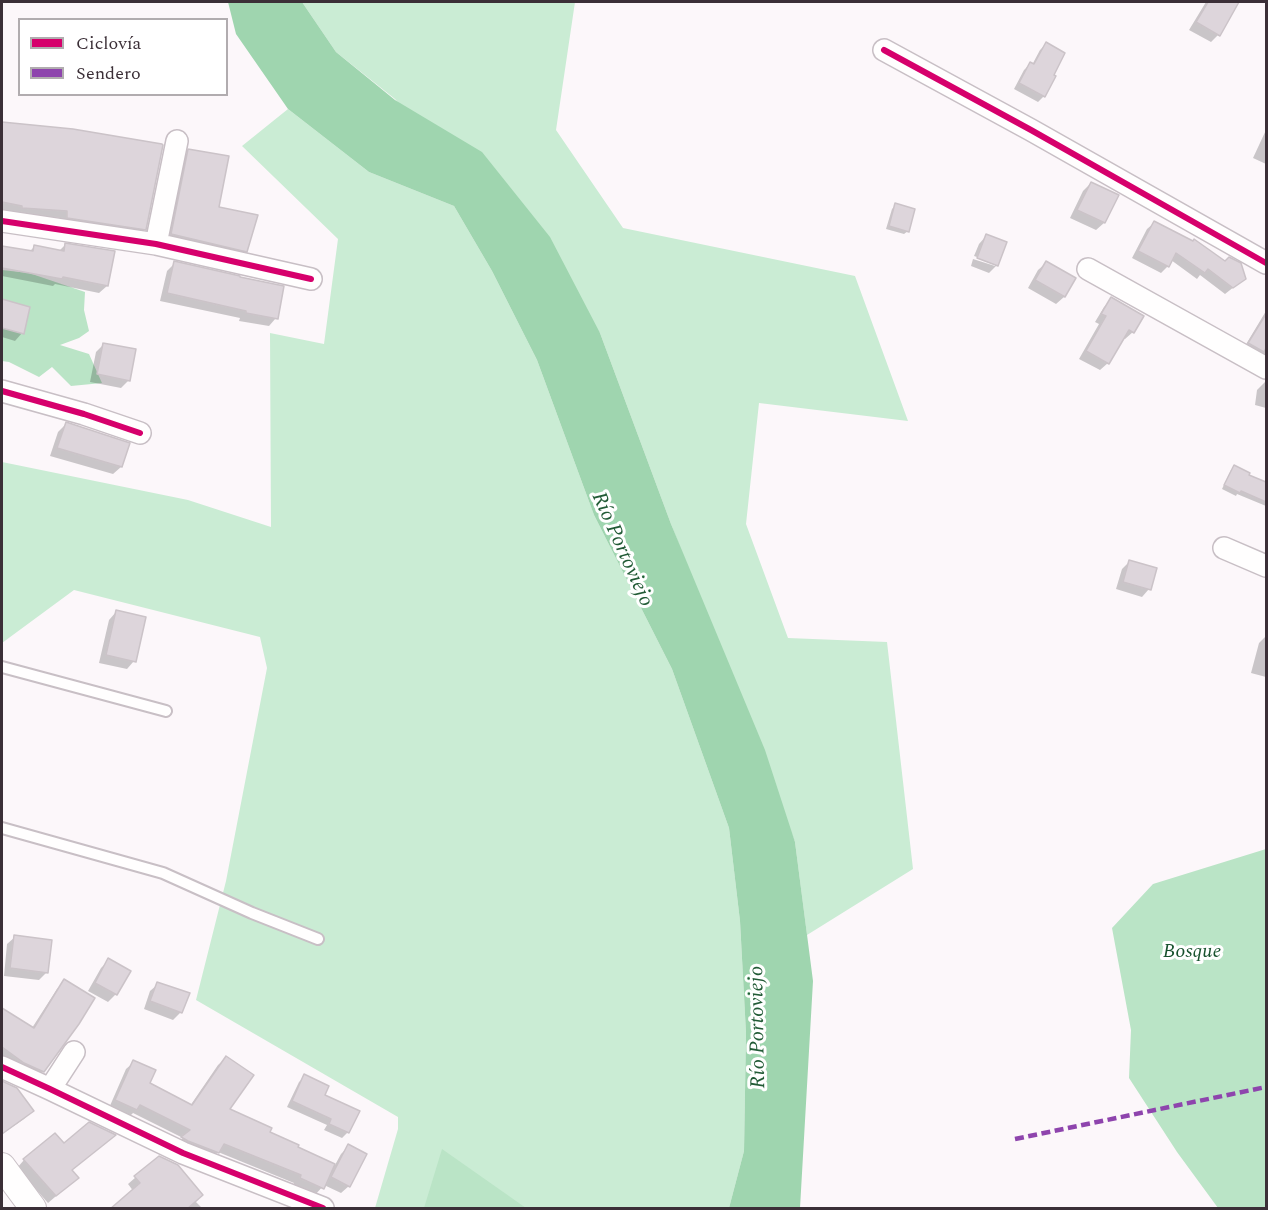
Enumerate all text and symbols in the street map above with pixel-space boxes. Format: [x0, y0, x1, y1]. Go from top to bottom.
legend [18, 18, 228, 96]
text: Ciclovía [76, 30, 141, 57]
text: Sendero [76, 60, 141, 87]
water label: Río Portoviejo [584, 489, 658, 611]
park label: Bosque [1163, 941, 1221, 965]
water label: Río Portoviejo [745, 965, 773, 1089]

